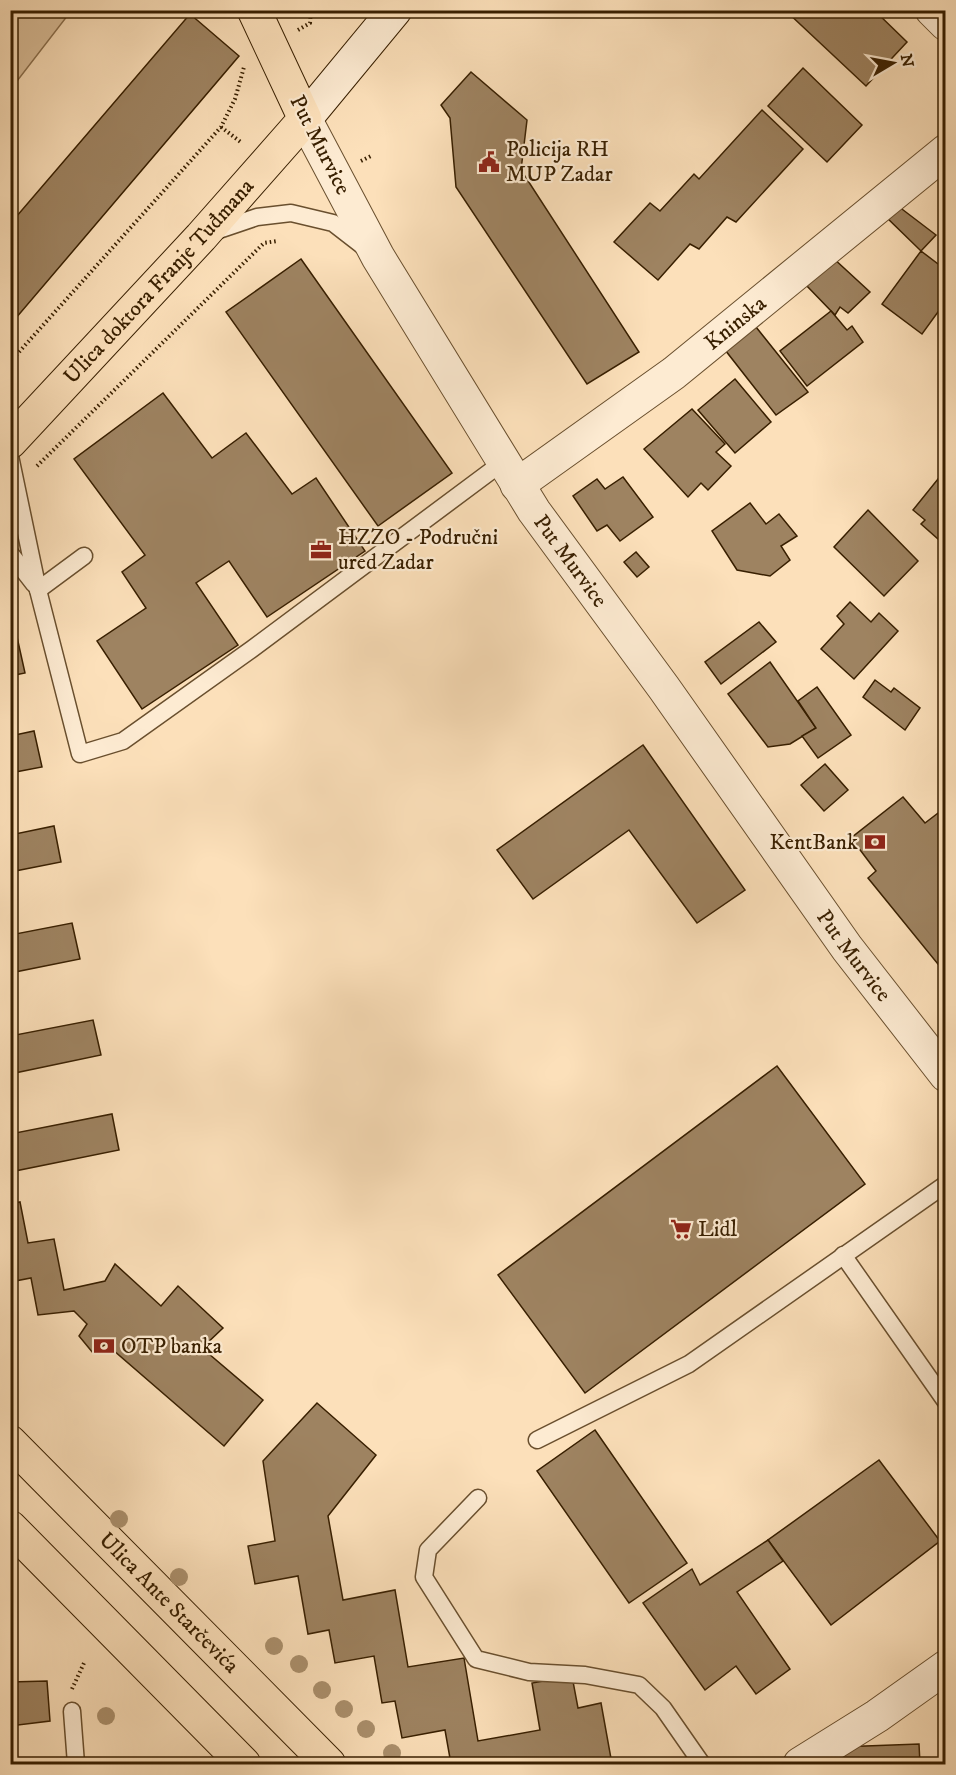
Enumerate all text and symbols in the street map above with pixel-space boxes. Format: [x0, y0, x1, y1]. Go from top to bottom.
north arrow [863, 33, 923, 93]
text: N [896, 52, 918, 69]
street label: Put Murvice [283, 91, 357, 199]
place label: Policija RH MUP Zadar [506, 136, 613, 188]
public building icon: Policija RH MUP Zadar [477, 150, 501, 174]
street label: Ulica doktora Franje Tuđmana [58, 172, 260, 389]
street label: Kninska [699, 289, 772, 356]
street label: Put Murvice [528, 509, 613, 612]
place label: HZZO - Područni ured Zadar [338, 524, 498, 576]
office icon: HZZO - Područni ured Zadar [309, 538, 333, 562]
place label: KentBank [770, 829, 858, 856]
bank icon: KentBank [863, 830, 887, 854]
street label: Put Murvice [811, 904, 897, 1007]
place label: Lidl [698, 1216, 738, 1243]
supermarket icon: Lidl [669, 1217, 693, 1241]
place label: OTP banka [121, 1333, 223, 1360]
bank icon: OTP banka [92, 1334, 116, 1358]
street label: Ulica Ante Starčevića [93, 1526, 245, 1679]

